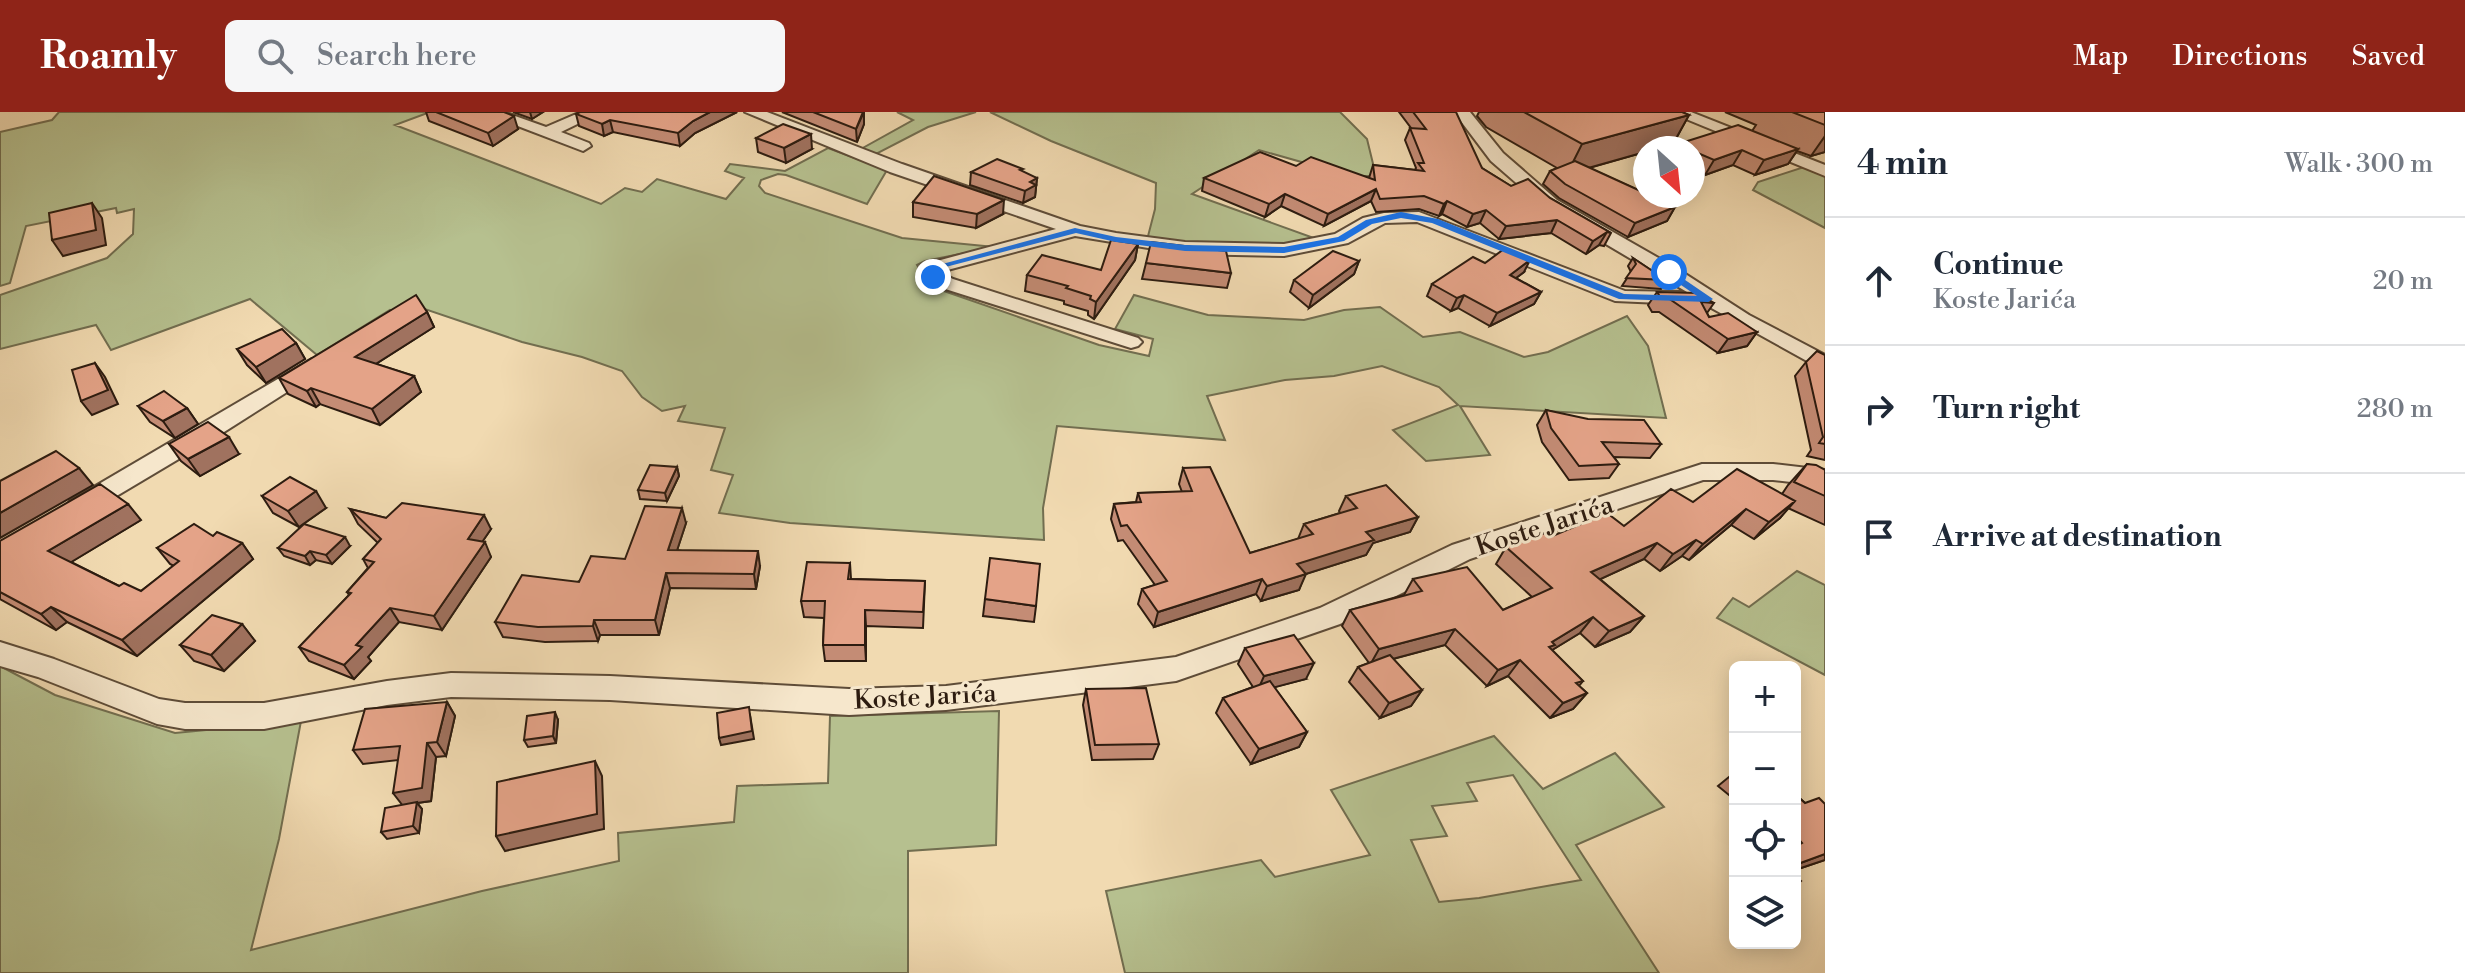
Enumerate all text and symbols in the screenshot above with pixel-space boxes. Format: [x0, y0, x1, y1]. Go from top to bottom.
search box [225, 20, 785, 92]
text: Roamly [40, 33, 177, 80]
icon: search [253, 34, 297, 78]
text: Search here [317, 37, 477, 75]
text: Map [2073, 39, 2128, 74]
text: Directions [2172, 39, 2307, 74]
text: Saved [2351, 39, 2425, 74]
north arrow [1633, 136, 1705, 208]
text: 4 min [1857, 143, 1948, 185]
text: Walk · 300 m [2285, 148, 2433, 180]
text: Continue [1933, 246, 2064, 284]
route start [1651, 254, 1687, 290]
route end [915, 259, 951, 295]
icon: ahead [1857, 259, 1901, 303]
text: 20 m [2373, 265, 2433, 297]
text: Koste Jarića [1933, 284, 2076, 316]
icon: right [1857, 387, 1901, 431]
text: Turn right [1933, 390, 2080, 428]
text: 280 m [2357, 393, 2433, 425]
street label: Koste Jarića [1471, 488, 1618, 563]
icon: arrive [1857, 515, 1901, 559]
text: Arrive at destination [1933, 518, 2222, 556]
map controls [1729, 661, 1801, 949]
button: + [1729, 661, 1801, 733]
street label: Koste Jarića [853, 677, 998, 717]
button: − [1729, 733, 1801, 805]
button: locate [1729, 805, 1801, 877]
button: layers [1729, 877, 1801, 949]

